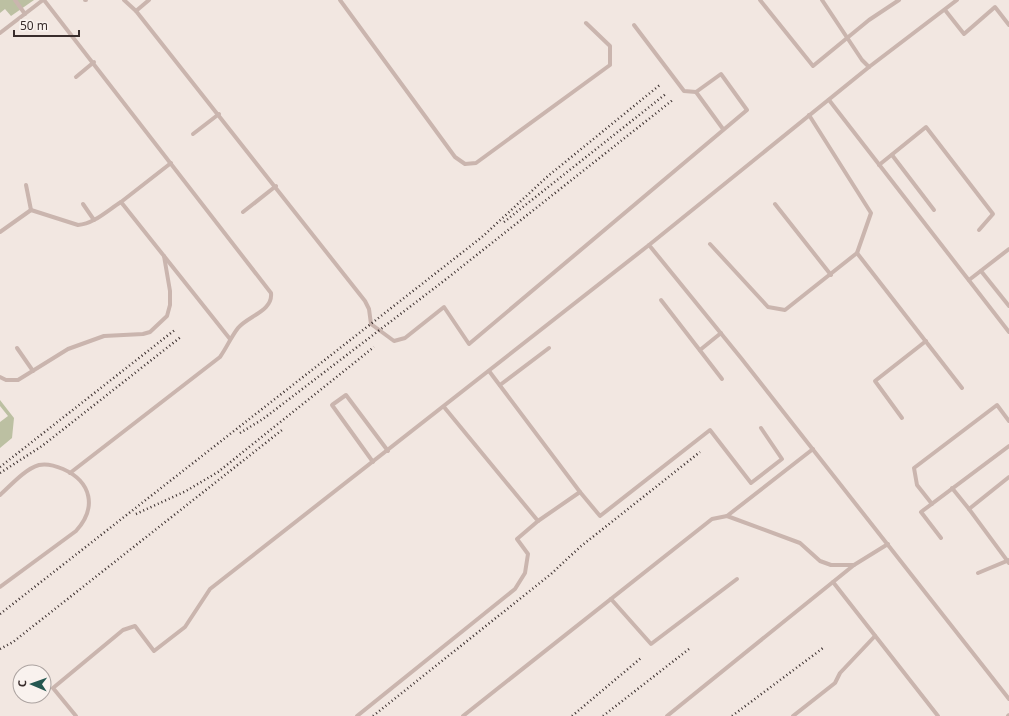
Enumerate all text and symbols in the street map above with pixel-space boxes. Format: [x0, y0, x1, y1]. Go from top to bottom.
scale bar [14, 12, 79, 38]
text: 50 m [20, 17, 48, 34]
north arrow [12, 664, 52, 704]
text: С [14, 680, 29, 687]

